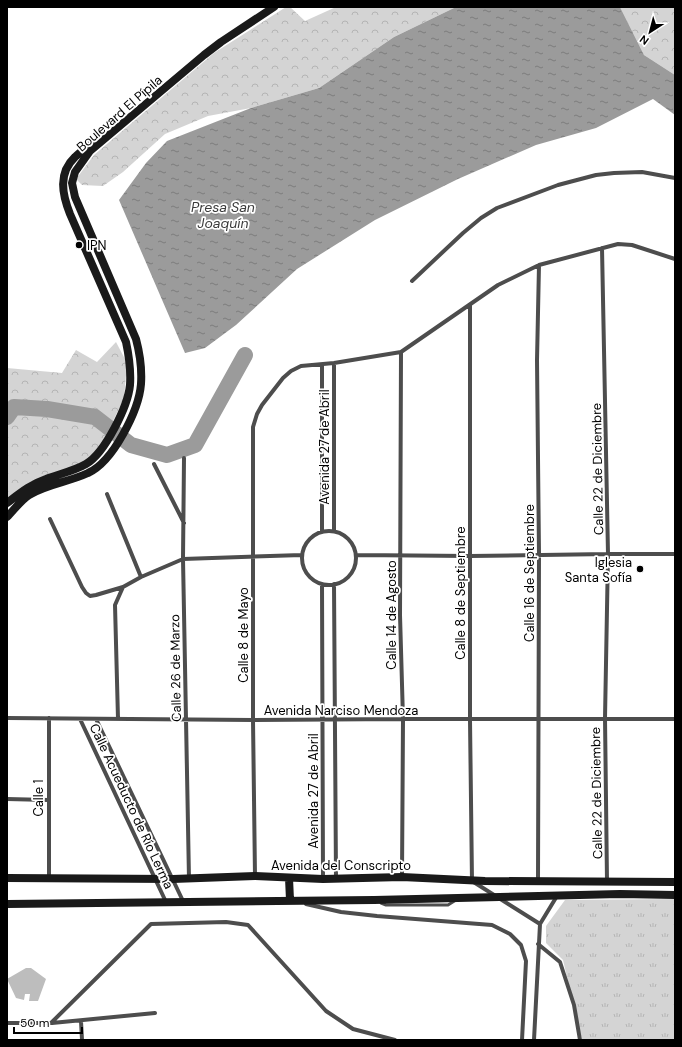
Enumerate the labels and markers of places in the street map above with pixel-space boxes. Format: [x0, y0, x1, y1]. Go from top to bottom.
place label: IPN [87, 237, 107, 254]
marker: IPN [74, 240, 84, 250]
place label: Iglesia Santa Sofía [565, 554, 632, 586]
marker: Iglesia Santa Sofía [635, 564, 645, 574]

